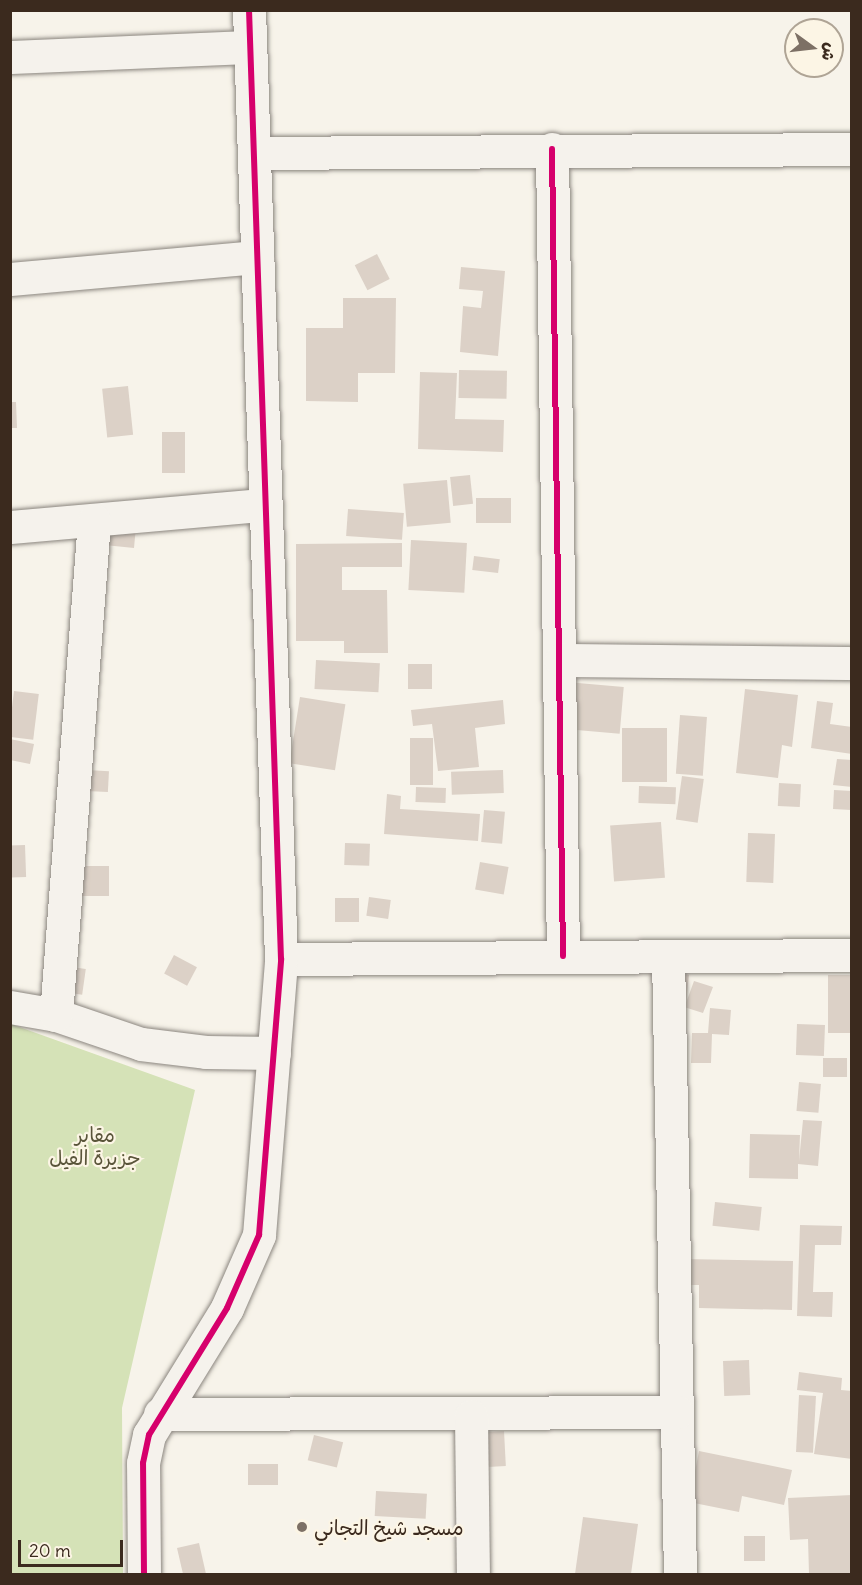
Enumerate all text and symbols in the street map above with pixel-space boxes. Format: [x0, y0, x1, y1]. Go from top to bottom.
north arrow [784, 18, 844, 78]
text: ش [818, 41, 841, 63]
park label: مقابر جزيرة الفيل [49, 1122, 141, 1169]
place label: مسجد شيخ التجاني [314, 1515, 464, 1539]
marker: مسجد شيخ التجاني [295, 1520, 309, 1534]
scale bar [21, 1528, 126, 1566]
text: 20 m [29, 1539, 71, 1562]

